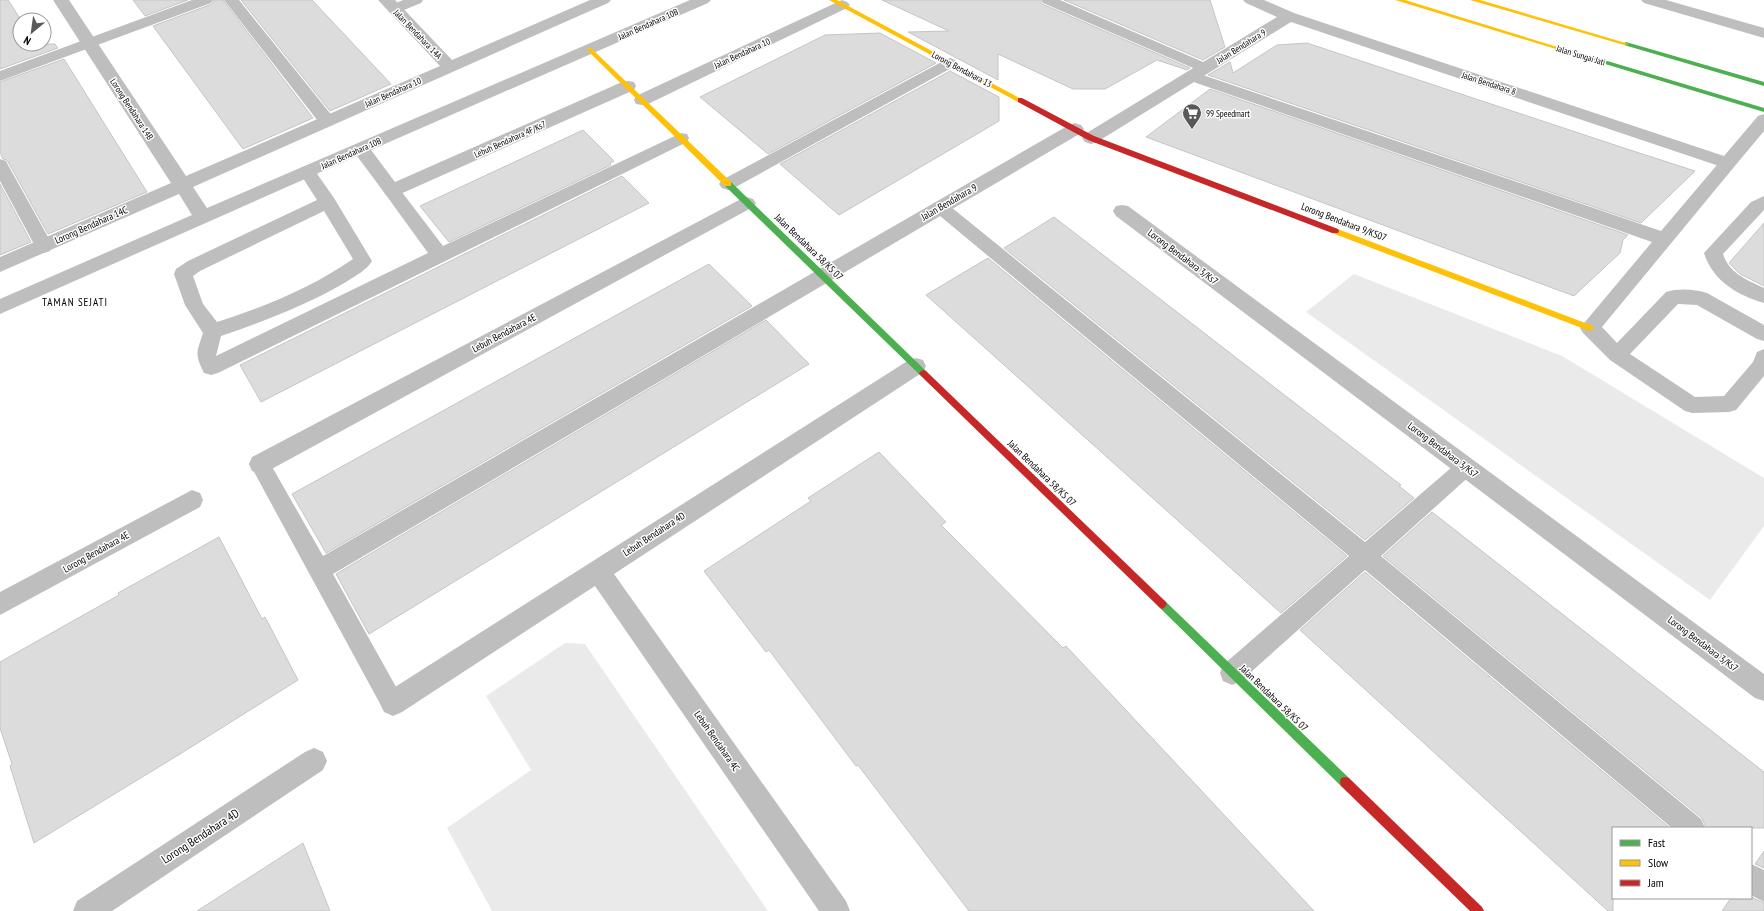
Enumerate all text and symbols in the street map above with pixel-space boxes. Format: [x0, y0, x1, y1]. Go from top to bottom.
street label: Jalan Bendahara 14A [391, 6, 445, 62]
street label: Jalan Bendahara 10B [615, 6, 680, 43]
north arrow [12, 12, 52, 52]
street label: Jalan Bendahara 9 [1213, 26, 1268, 66]
text: N [21, 33, 33, 48]
street label: Jalan Bendahara 10 [711, 35, 772, 71]
street label: Jalan Sungai Jati [1554, 42, 1607, 68]
street label: Lorong Bendahara 13 [930, 49, 994, 89]
street label: Jalan Bendahara 8 [1460, 69, 1517, 97]
street label: Jalan Bendahara 10 [362, 75, 423, 110]
street label: Lorong Bendahara 14B [108, 76, 156, 142]
supermarket icon: 99 Speedmart [1181, 102, 1203, 130]
place label: 99 Speedmart [1206, 108, 1250, 119]
street label: Lebuh Bendahara 4F/Ks7 [472, 118, 548, 160]
street label: Jalan Bendahara 10B [318, 135, 383, 172]
street label: Jalan Bendahara 9 [918, 181, 979, 224]
street label: Lorong Bendahara 9/KS07 [1299, 200, 1389, 244]
street label: Lorong Bendahara 14C [53, 203, 130, 247]
street label: Jalan Bendahara 58/KS 07 [771, 210, 846, 283]
street label: Lorong Bendahara 3/Ks7 [1145, 226, 1221, 288]
district label: TAMAN SEJATI [42, 295, 108, 309]
street label: Lebuh Bendahara 4E [470, 311, 538, 355]
street label: Lorong Bendahara 3/Ks7 [1405, 419, 1481, 481]
street label: Jalan Bendahara 58/KS 07 [1004, 436, 1079, 509]
street label: Lebuh Bendahara 4D [620, 509, 688, 559]
street label: Lorong Bendahara 4E [61, 528, 131, 576]
street label: Lorong Bendahara 3/Ks7 [1665, 613, 1741, 675]
street label: Jalan Bendahara 58/KS 07 [1236, 661, 1311, 734]
street label: Lebuh Bendahara 4C [691, 708, 743, 774]
street label: Lorong Bendahara 4D [158, 805, 242, 867]
legend [1612, 827, 1752, 899]
text: Fast [1648, 835, 1666, 850]
text: Slow [1648, 855, 1669, 870]
text: Jam [1647, 875, 1664, 890]

